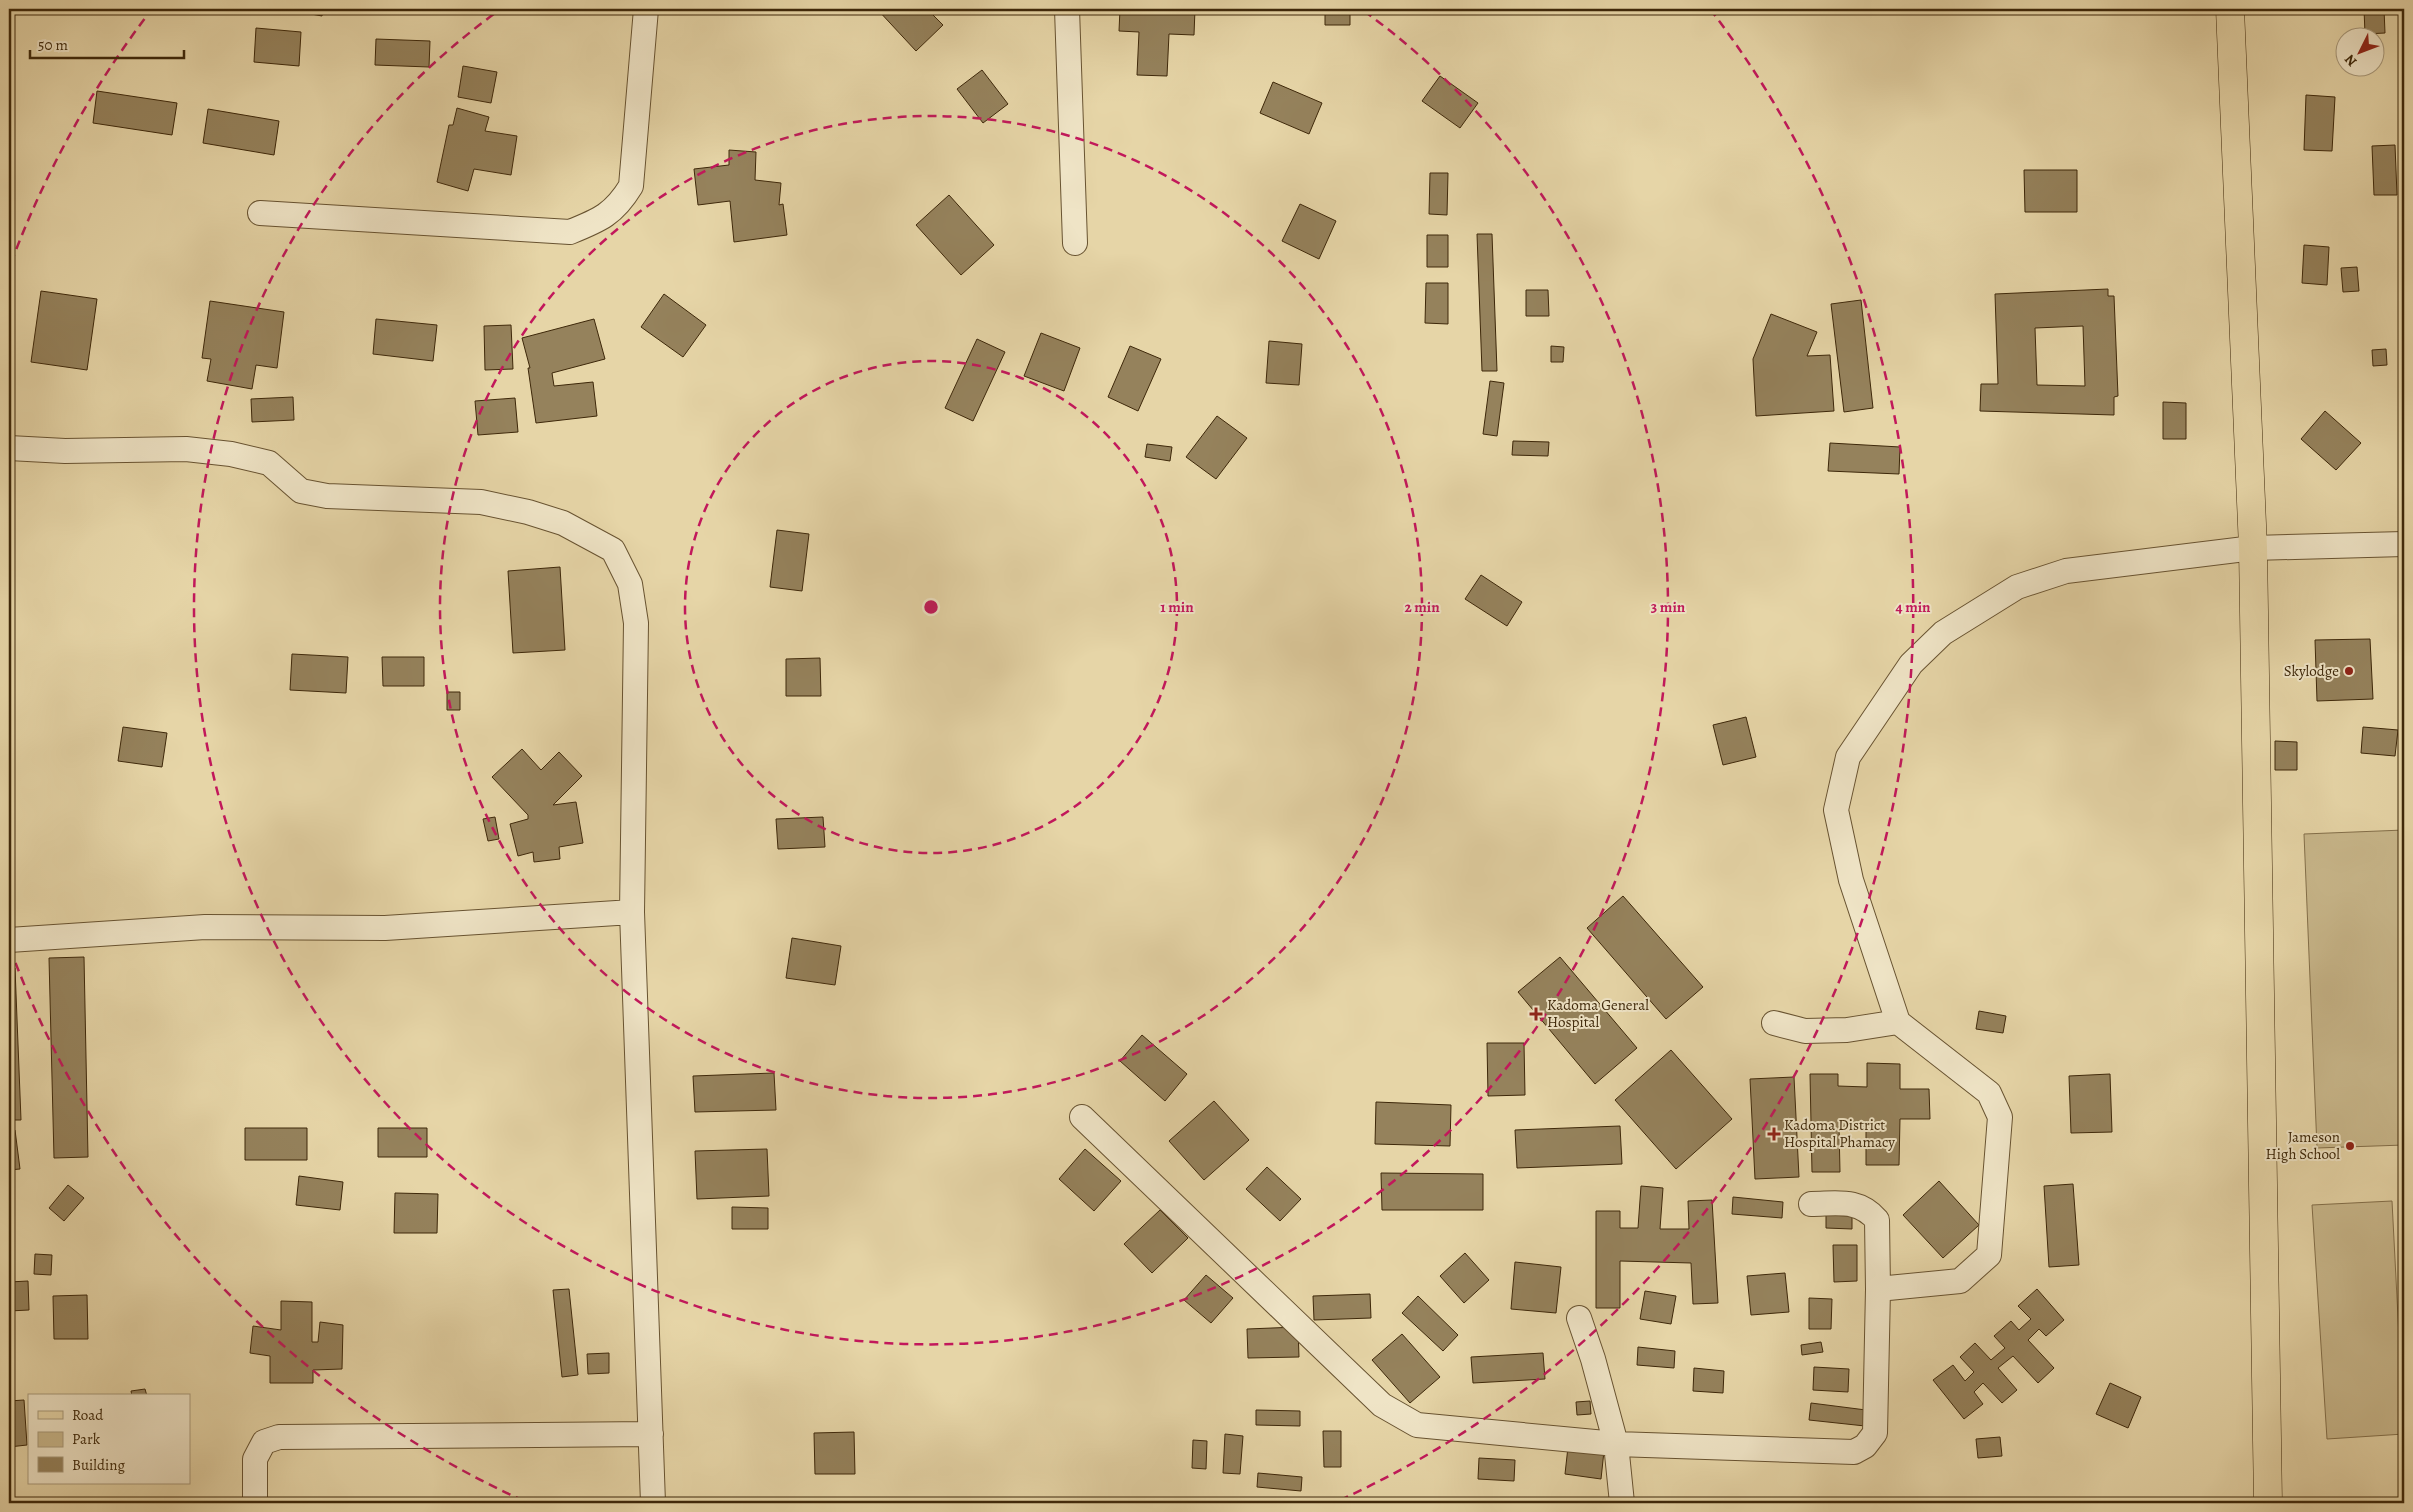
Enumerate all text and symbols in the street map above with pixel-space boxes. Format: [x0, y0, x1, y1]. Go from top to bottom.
scale bar [30, 28, 184, 60]
north arrow [2336, 28, 2386, 78]
text: 50 m [38, 35, 68, 55]
text: N [2340, 50, 2361, 71]
text: 1 min [1160, 597, 1194, 617]
text: 2 min [1404, 597, 1440, 617]
text: 3 min [1651, 597, 1686, 617]
text: 4 min [1895, 597, 1931, 617]
centre of rings [922, 598, 940, 616]
place label: Skylodge [2284, 661, 2339, 681]
marker: Skylodge [2343, 665, 2355, 677]
place label: Kadoma General Hospital [1547, 995, 1649, 1032]
marker: Kadoma General Hospital [1529, 1007, 1543, 1021]
place label: Kadoma District Hospital Phamacy [1784, 1115, 1895, 1152]
place label: Jameson High School [2265, 1127, 2340, 1164]
marker: Kadoma District Hospital Phamacy [1768, 1128, 1780, 1140]
marker: Jameson High School [2344, 1140, 2356, 1152]
legend [28, 1394, 190, 1484]
text: Road [72, 1405, 104, 1425]
text: Park [72, 1429, 101, 1449]
text: Building [72, 1455, 125, 1475]

